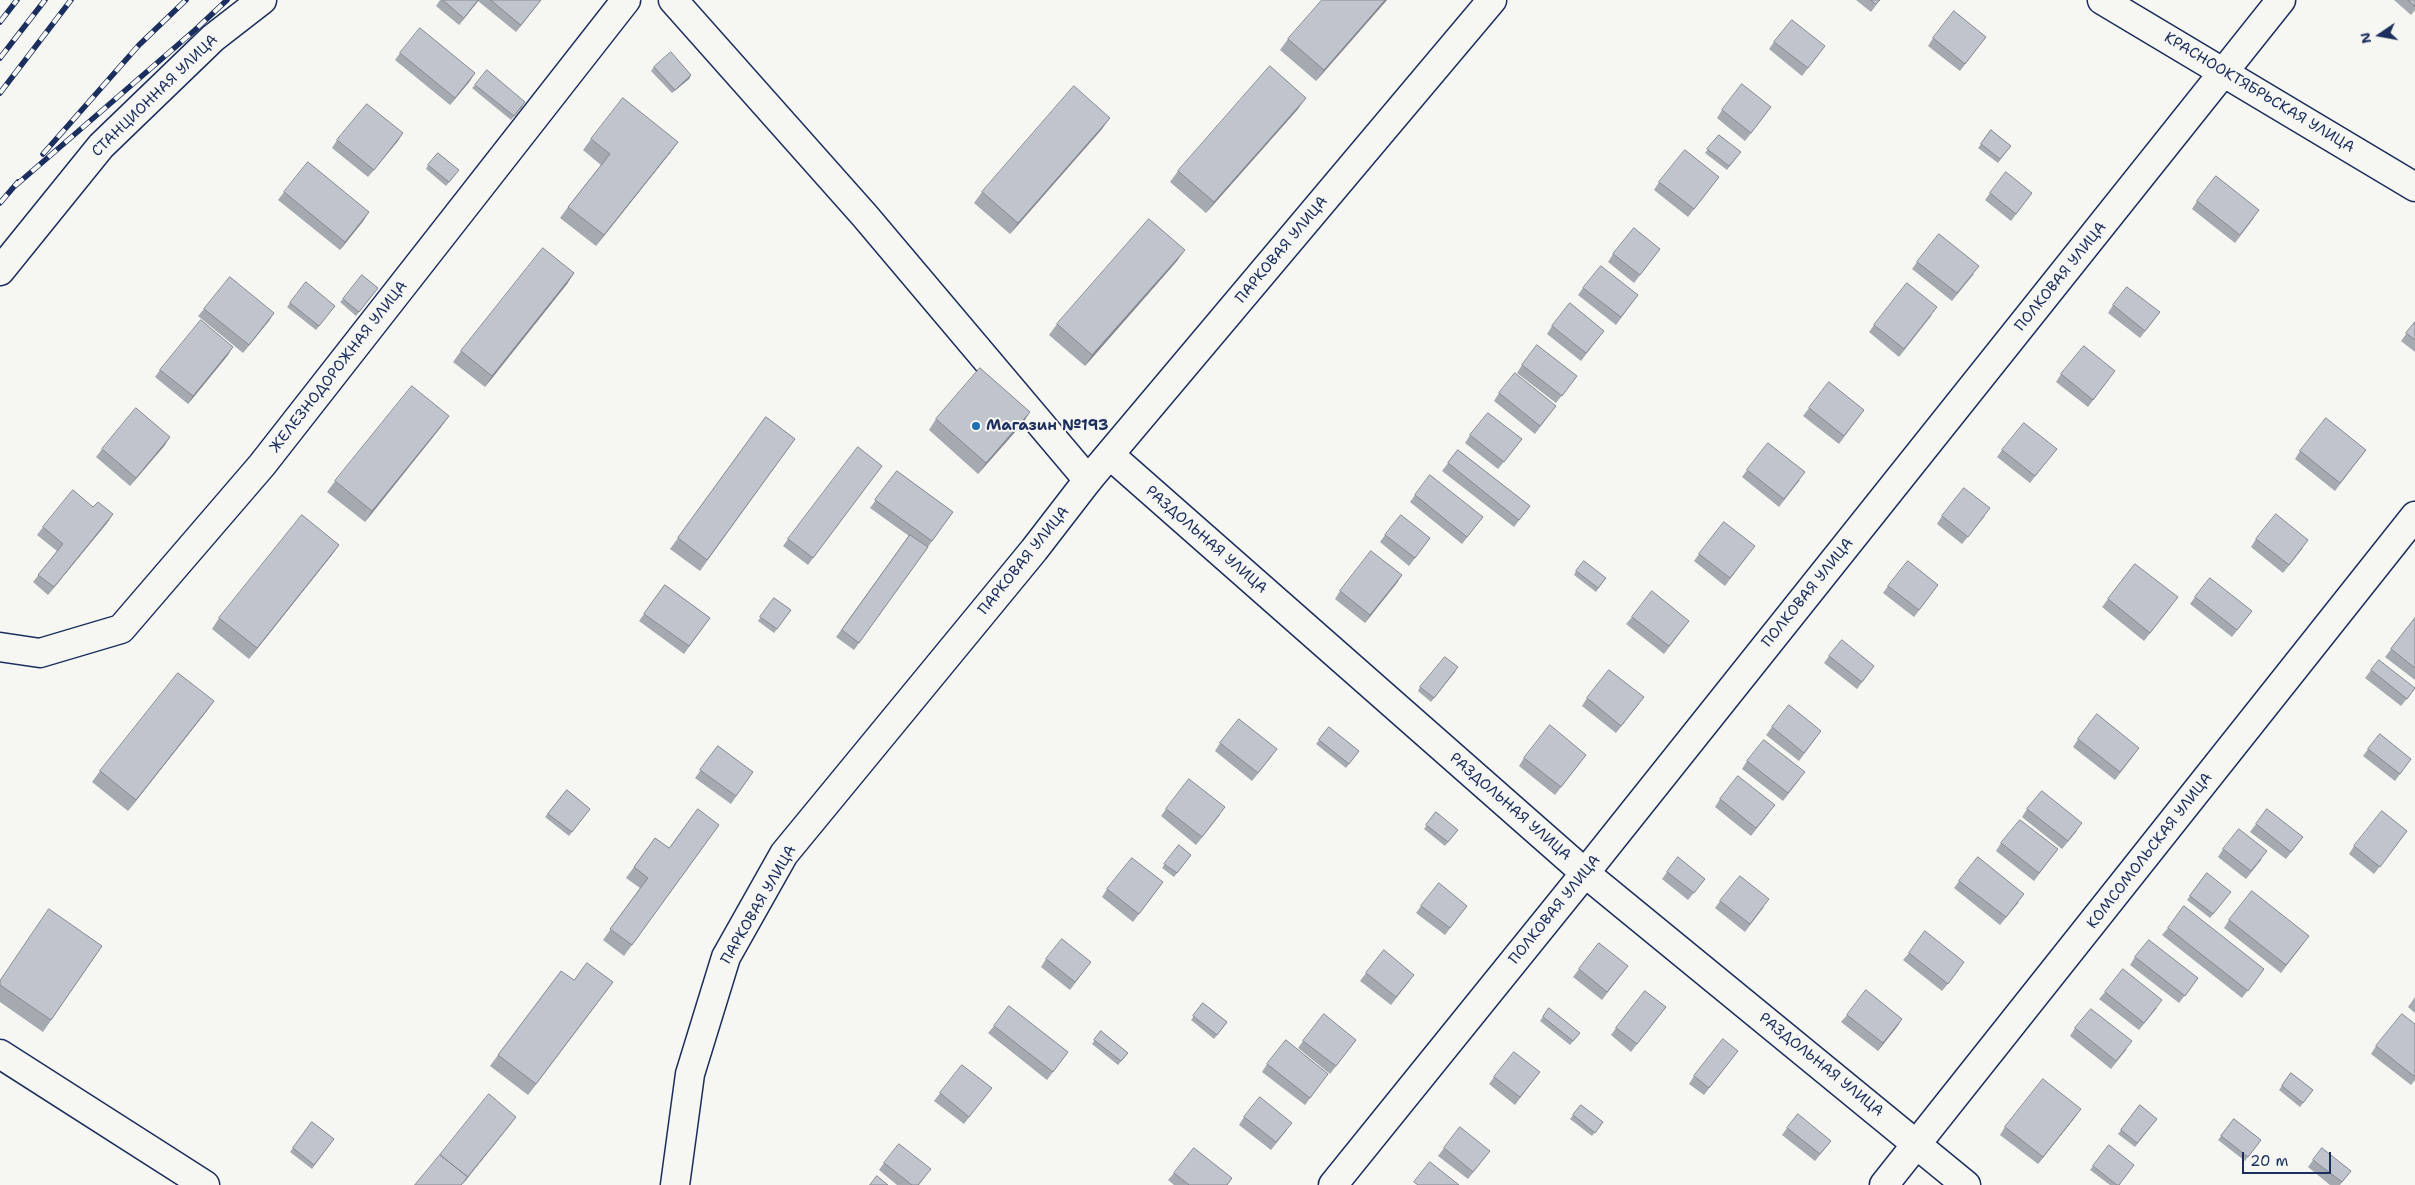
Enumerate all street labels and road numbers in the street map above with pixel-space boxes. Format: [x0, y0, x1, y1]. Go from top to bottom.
street label: КРАСНООКТЯБРЬСКАЯ УЛИЦА [2161, 29, 2357, 157]
street label: СТАНЦИОННАЯ УЛИЦА [88, 31, 222, 161]
street label: ПАРКОВАЯ УЛИЦА [1232, 193, 1332, 307]
street label: ПОЛКОВАЯ УЛИЦА [2011, 219, 2111, 335]
street label: ЖЕЛЕЗНОДОРОЖНАЯ УЛИЦА [266, 278, 412, 456]
street label: РАЗДОЛЬНАЯ УЛИЦА [1142, 482, 1270, 598]
street label: ПАРКОВАЯ УЛИЦА [975, 503, 1073, 619]
street label: ПОЛКОВАЯ УЛИЦА [1758, 535, 1858, 651]
street label: РАЗДОЛЬНАЯ УЛИЦА [1446, 749, 1574, 865]
street label: КОМСОМОЛЬСКАЯ УЛИЦА [2084, 769, 2216, 933]
street label: ПАРКОВАЯ УЛИЦА [718, 842, 800, 968]
street label: ПОЛКОВАЯ УЛИЦА [1505, 852, 1605, 968]
street label: РАЗДОЛЬНАЯ УЛИЦА [1755, 1009, 1887, 1121]

